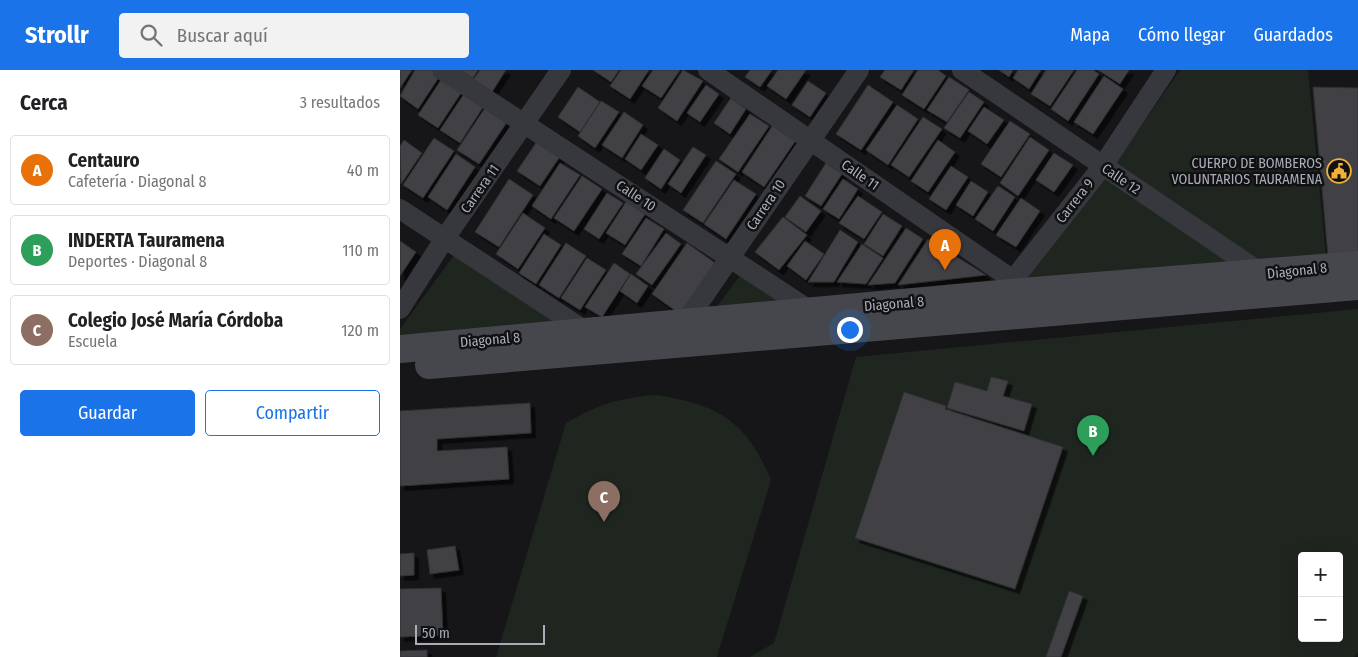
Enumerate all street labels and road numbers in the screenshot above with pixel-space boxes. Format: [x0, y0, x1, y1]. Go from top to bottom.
street label: Calle 11 [838, 156, 882, 194]
street label: Calle 12 [1098, 160, 1144, 198]
street label: Carrera 11 [457, 161, 503, 217]
street label: Carrera 9 [1052, 175, 1098, 227]
street label: Carrera 10 [743, 176, 789, 234]
street label: Calle 10 [613, 177, 659, 215]
street label: Diagonal 8 [1266, 259, 1328, 283]
street label: Diagonal 8 [863, 293, 925, 315]
street label: Diagonal 8 [459, 329, 521, 351]

